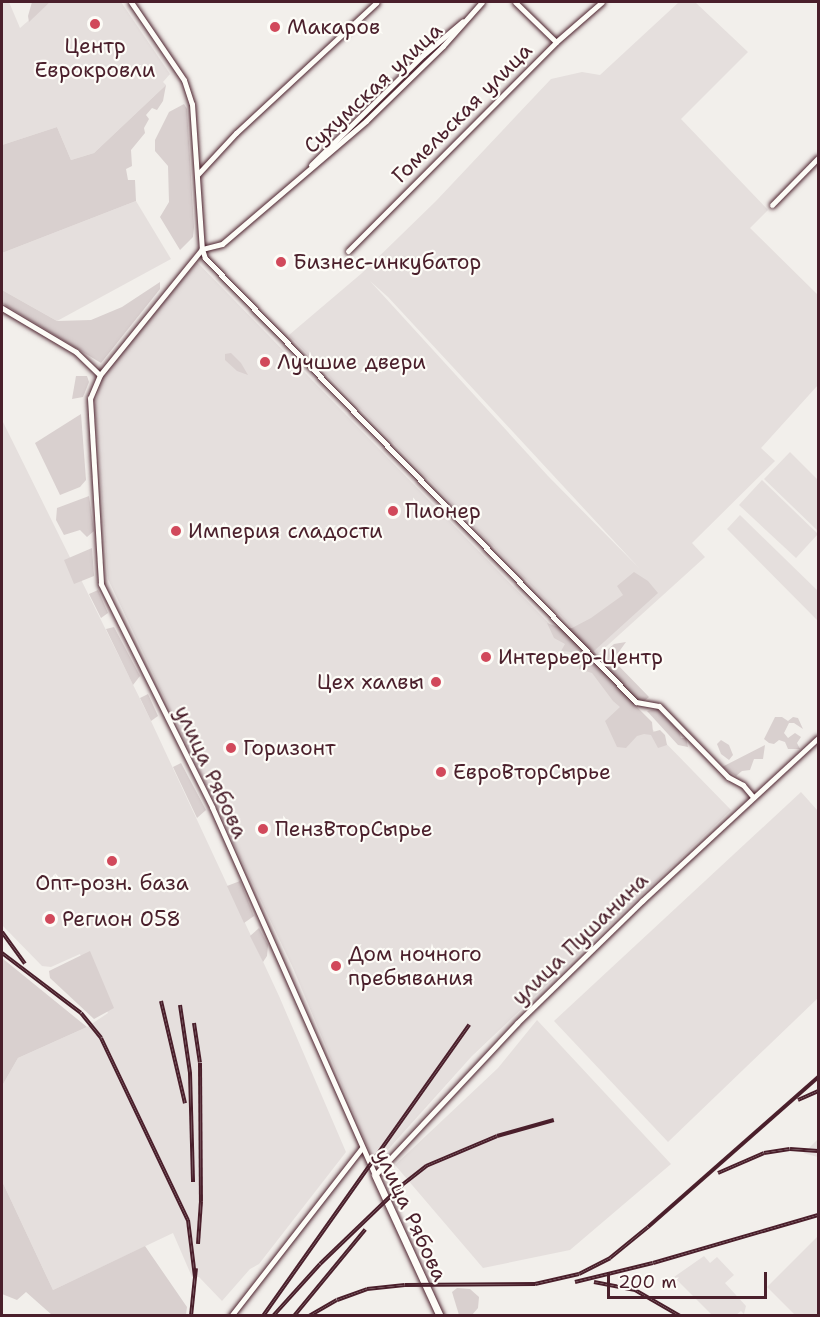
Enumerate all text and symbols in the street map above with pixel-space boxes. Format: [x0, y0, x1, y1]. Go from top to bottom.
place label: Макаров [287, 14, 380, 40]
marker: Центр Еврокровли [88, 17, 102, 31]
street label: Сухумская улица [299, 17, 447, 159]
marker: Макаров [268, 20, 282, 34]
place label: Центр Еврокровли [35, 33, 155, 83]
street label: Гомельская улица [387, 38, 537, 188]
place label: Бизнес-инкубатор [293, 249, 481, 275]
marker: Бизнес-инкубатор [274, 255, 288, 269]
place label: Лучшие двери [277, 349, 426, 375]
marker: Лучшие двери [258, 355, 272, 369]
place label: Пионер [405, 498, 481, 524]
marker: Пионер [386, 504, 400, 518]
place label: Империя сладости [188, 518, 383, 544]
marker: Империя сладости [169, 524, 183, 538]
place label: Интерьер-Центр [498, 644, 663, 670]
marker: Интерьер-Центр [479, 650, 493, 664]
place label: Цех халвы [317, 669, 424, 695]
marker: Цех халвы [429, 675, 443, 689]
street label: улица Рябова [169, 702, 253, 842]
place label: Горизонт [243, 735, 336, 761]
marker: Горизонт [224, 741, 238, 755]
place label: ЕвроВторСырье [453, 759, 611, 785]
marker: ЕвроВторСырье [434, 765, 448, 779]
place label: ПензВторСырье [275, 816, 433, 842]
marker: ПензВторСырье [256, 822, 270, 836]
marker: Опт-розн. база [105, 854, 119, 868]
street label: улица Пушанина [507, 868, 653, 1010]
place label: Опт-розн. база [35, 870, 189, 896]
place label: Регион 058 [62, 906, 181, 932]
marker: Регион 058 [43, 912, 57, 926]
place label: Дом ночного пребывания [348, 941, 482, 991]
marker: Дом ночного пребывания [329, 959, 343, 973]
street label: улица Рябова [369, 1145, 453, 1285]
scale bar [610, 1260, 770, 1298]
text: 200 m [618, 1270, 677, 1294]

